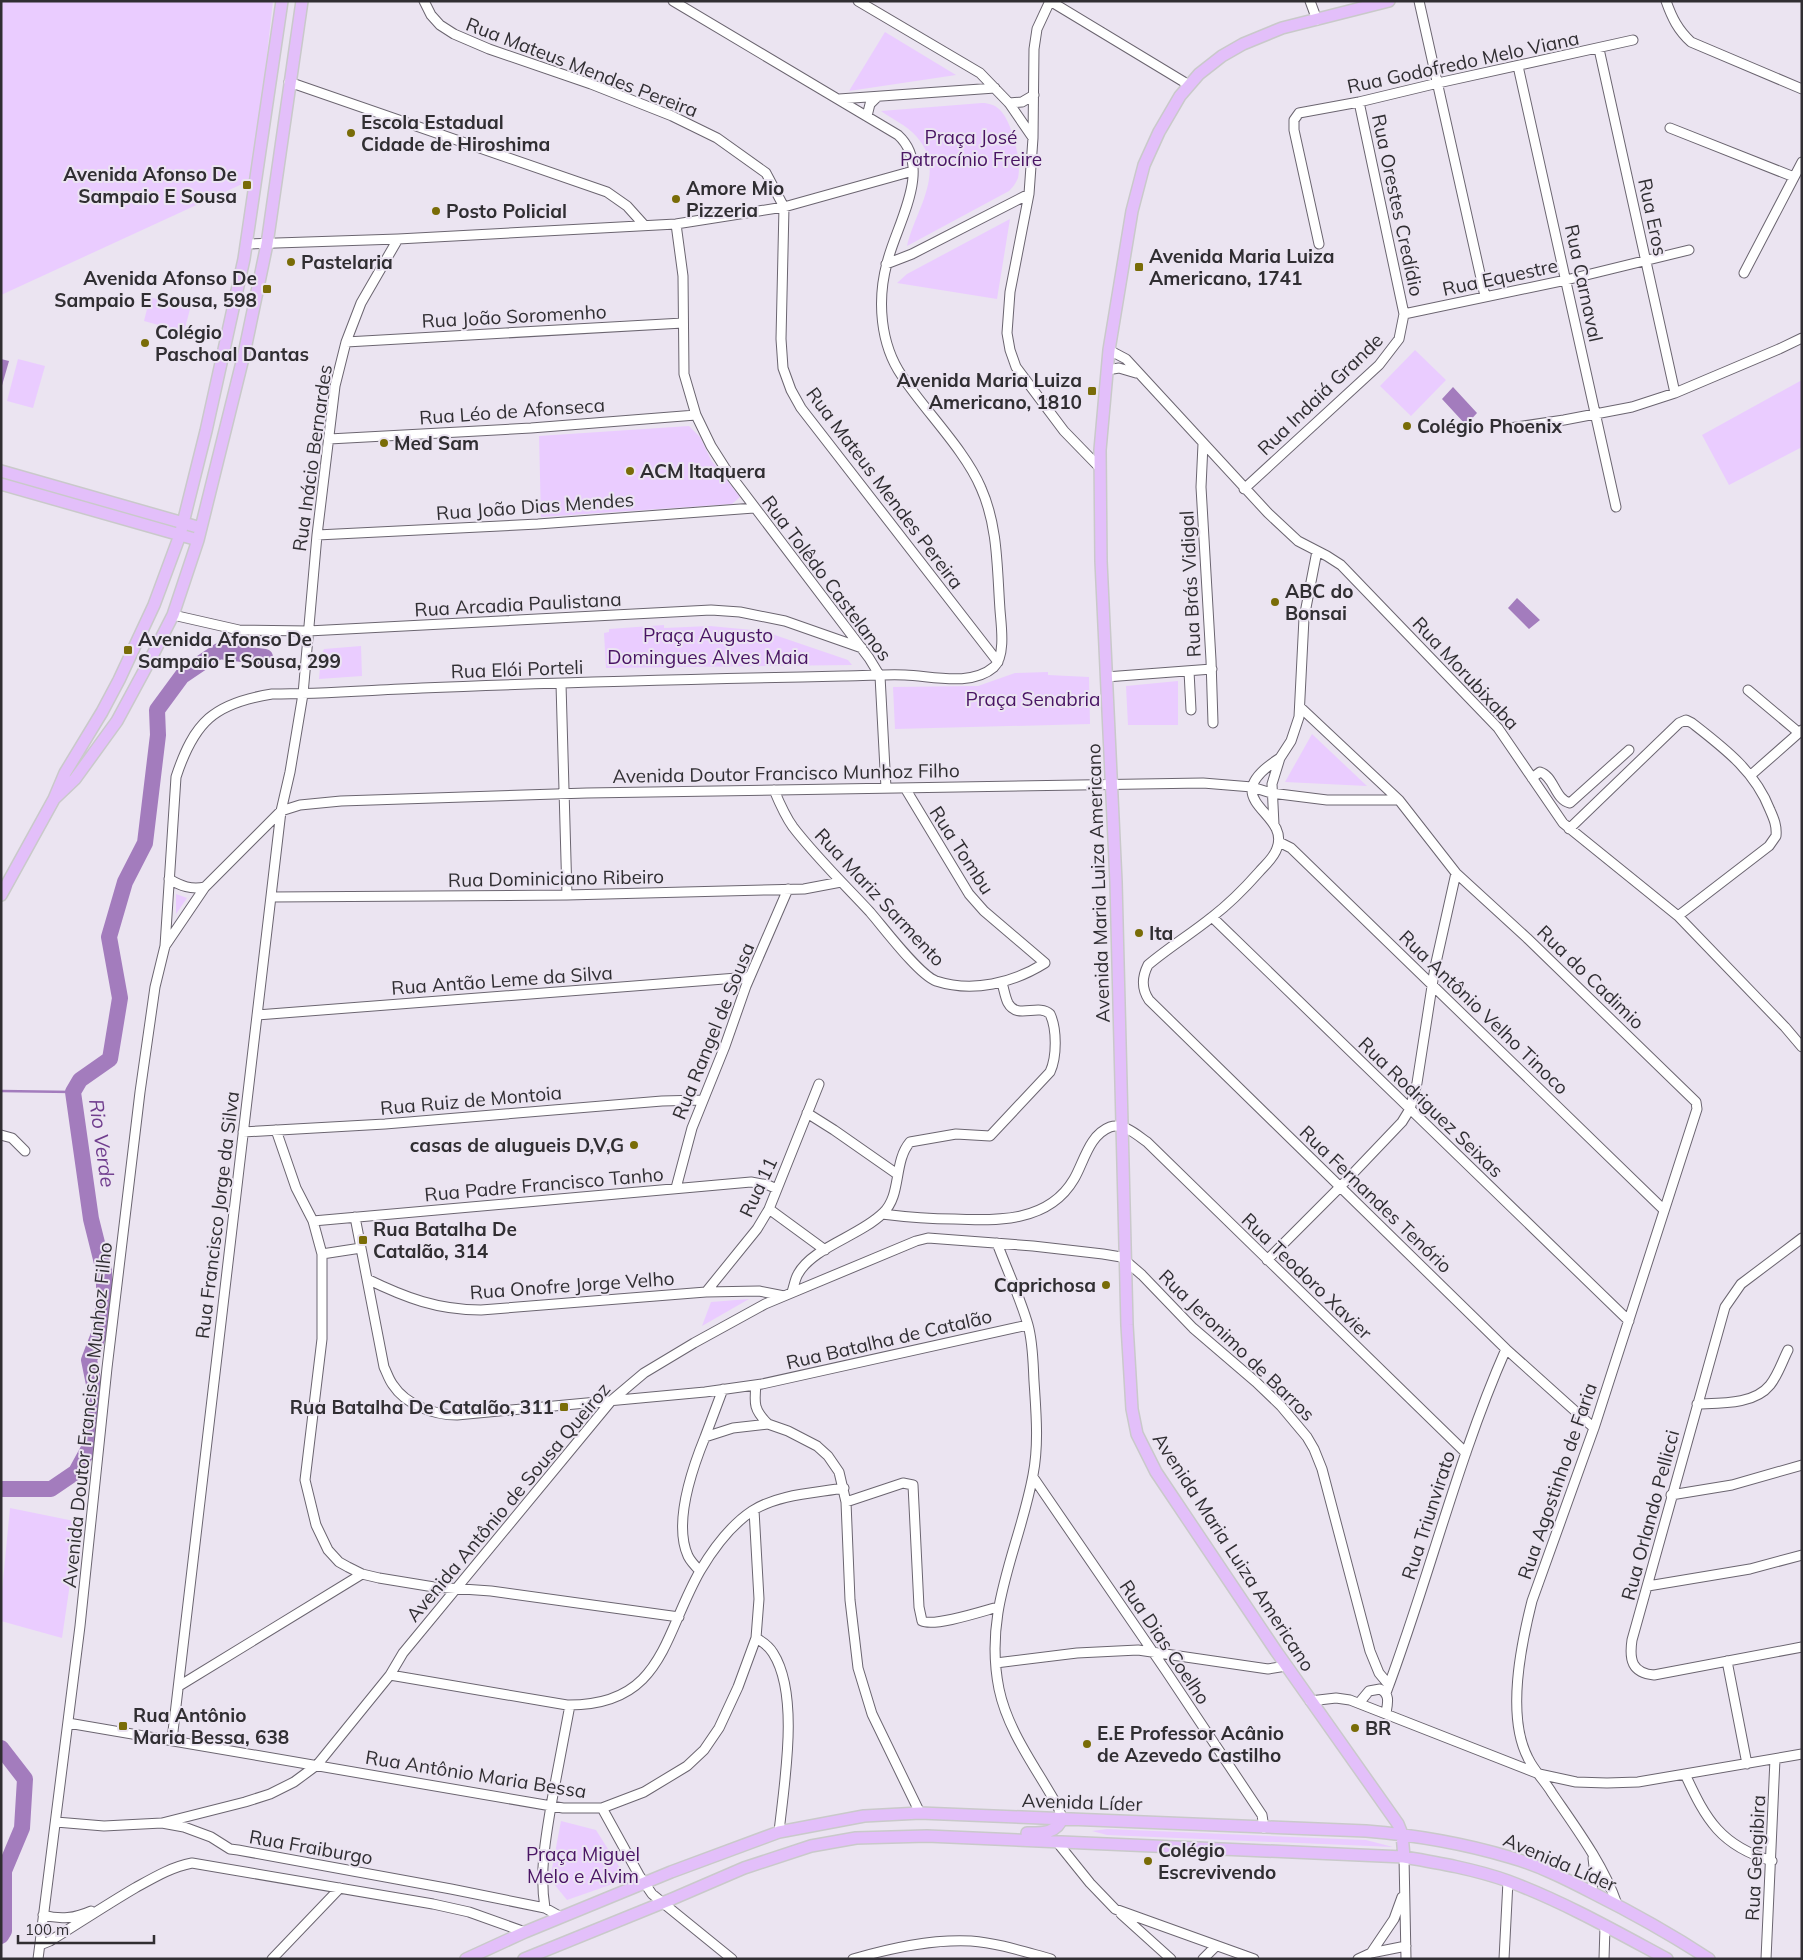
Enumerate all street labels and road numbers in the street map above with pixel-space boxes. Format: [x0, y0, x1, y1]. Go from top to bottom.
street label: Rua Mateus Mendes Pereira [463, 12, 701, 122]
street label: Rua Godofredo Melo Viana [1345, 26, 1581, 98]
street label: Rua Orestes Credídio [1367, 112, 1429, 298]
street label: Rua Eros [1633, 176, 1673, 258]
street label: Rua Carnaval [1560, 222, 1608, 344]
street label: Rua Equestre [1440, 253, 1560, 301]
street label: Rua João Soromenho [421, 299, 607, 333]
street label: Rua Indaiá Grande [1252, 328, 1388, 460]
street label: Rua Inácio Bernardes [287, 363, 337, 553]
street label: Rua Mateus Mendes Pereira [801, 382, 969, 594]
street label: Rua Léo de Afonseca [418, 393, 606, 429]
street label: Rua João Dias Mendes [435, 487, 635, 525]
street label: Rua Tolêdo Castelanos [757, 490, 897, 666]
street label: Rua Brás Vidigal [1174, 510, 1206, 658]
street label: Rua Arcadia Paulistana [414, 587, 622, 621]
street label: Rua Morubixaba [1408, 612, 1524, 734]
street label: Rua Elói Porteli [450, 655, 584, 683]
street label: Avenida Maria Luiza Americano [1081, 743, 1115, 1023]
street label: Avenida Doutor Francisco Munhoz Filho [612, 758, 960, 788]
street label: Rua Tombu [925, 801, 999, 899]
street label: Rua Mariz Sarmento [810, 823, 950, 971]
street label: Rua Dominiciano Ribeiro [448, 864, 664, 892]
street label: Rua do Cadimio [1532, 920, 1650, 1034]
street label: Rua Antônio Velho Tinoco [1394, 925, 1574, 1099]
street label: Rua Rangel de Sousa [667, 939, 759, 1123]
street label: Rua Antão Leme da Silva [390, 960, 614, 1000]
street label: Rua Rodriguez Seixas [1354, 1032, 1508, 1182]
street label: Rua Ruiz de Montoia [379, 1080, 563, 1120]
street label: Rua Francisco Jorge da Silva [190, 1090, 244, 1340]
street label: Rua Fernandes Tenório [1295, 1120, 1457, 1278]
street label: Rua 11 [734, 1153, 782, 1221]
street label: Rua Padre Francisco Tanho [423, 1162, 665, 1206]
street label: Rua Teodoro Xavier [1237, 1208, 1377, 1344]
street label: Avenida Doutor Francisco Munhoz Filho [57, 1241, 117, 1589]
street label: Rua Jeronimo de Barros [1154, 1264, 1320, 1426]
street label: Rua Onofre Jorge Velho [469, 1266, 675, 1304]
street label: Rua Batalha de Catalão [784, 1304, 994, 1374]
street label: Avenida Antônio de Sousa Queiroz [401, 1377, 615, 1627]
street label: Rua Agostinho de Faria [1512, 1379, 1602, 1583]
street label: Rua Orlando Pellicci [1616, 1427, 1684, 1603]
street label: Avenida Maria Luiza Americano [1148, 1428, 1320, 1676]
street label: Rua Triunvirato [1396, 1448, 1460, 1582]
street label: Rua Dias Coelho [1115, 1575, 1215, 1709]
street label: Rua Antônio Maria Bessa [364, 1745, 588, 1803]
street label: Avenida Líder [1021, 1788, 1143, 1816]
street label: Rua Gengibira [1740, 1794, 1770, 1922]
street label: Rua Fraiburgo [247, 1824, 375, 1870]
street label: Avenida Líder [1500, 1827, 1620, 1897]

